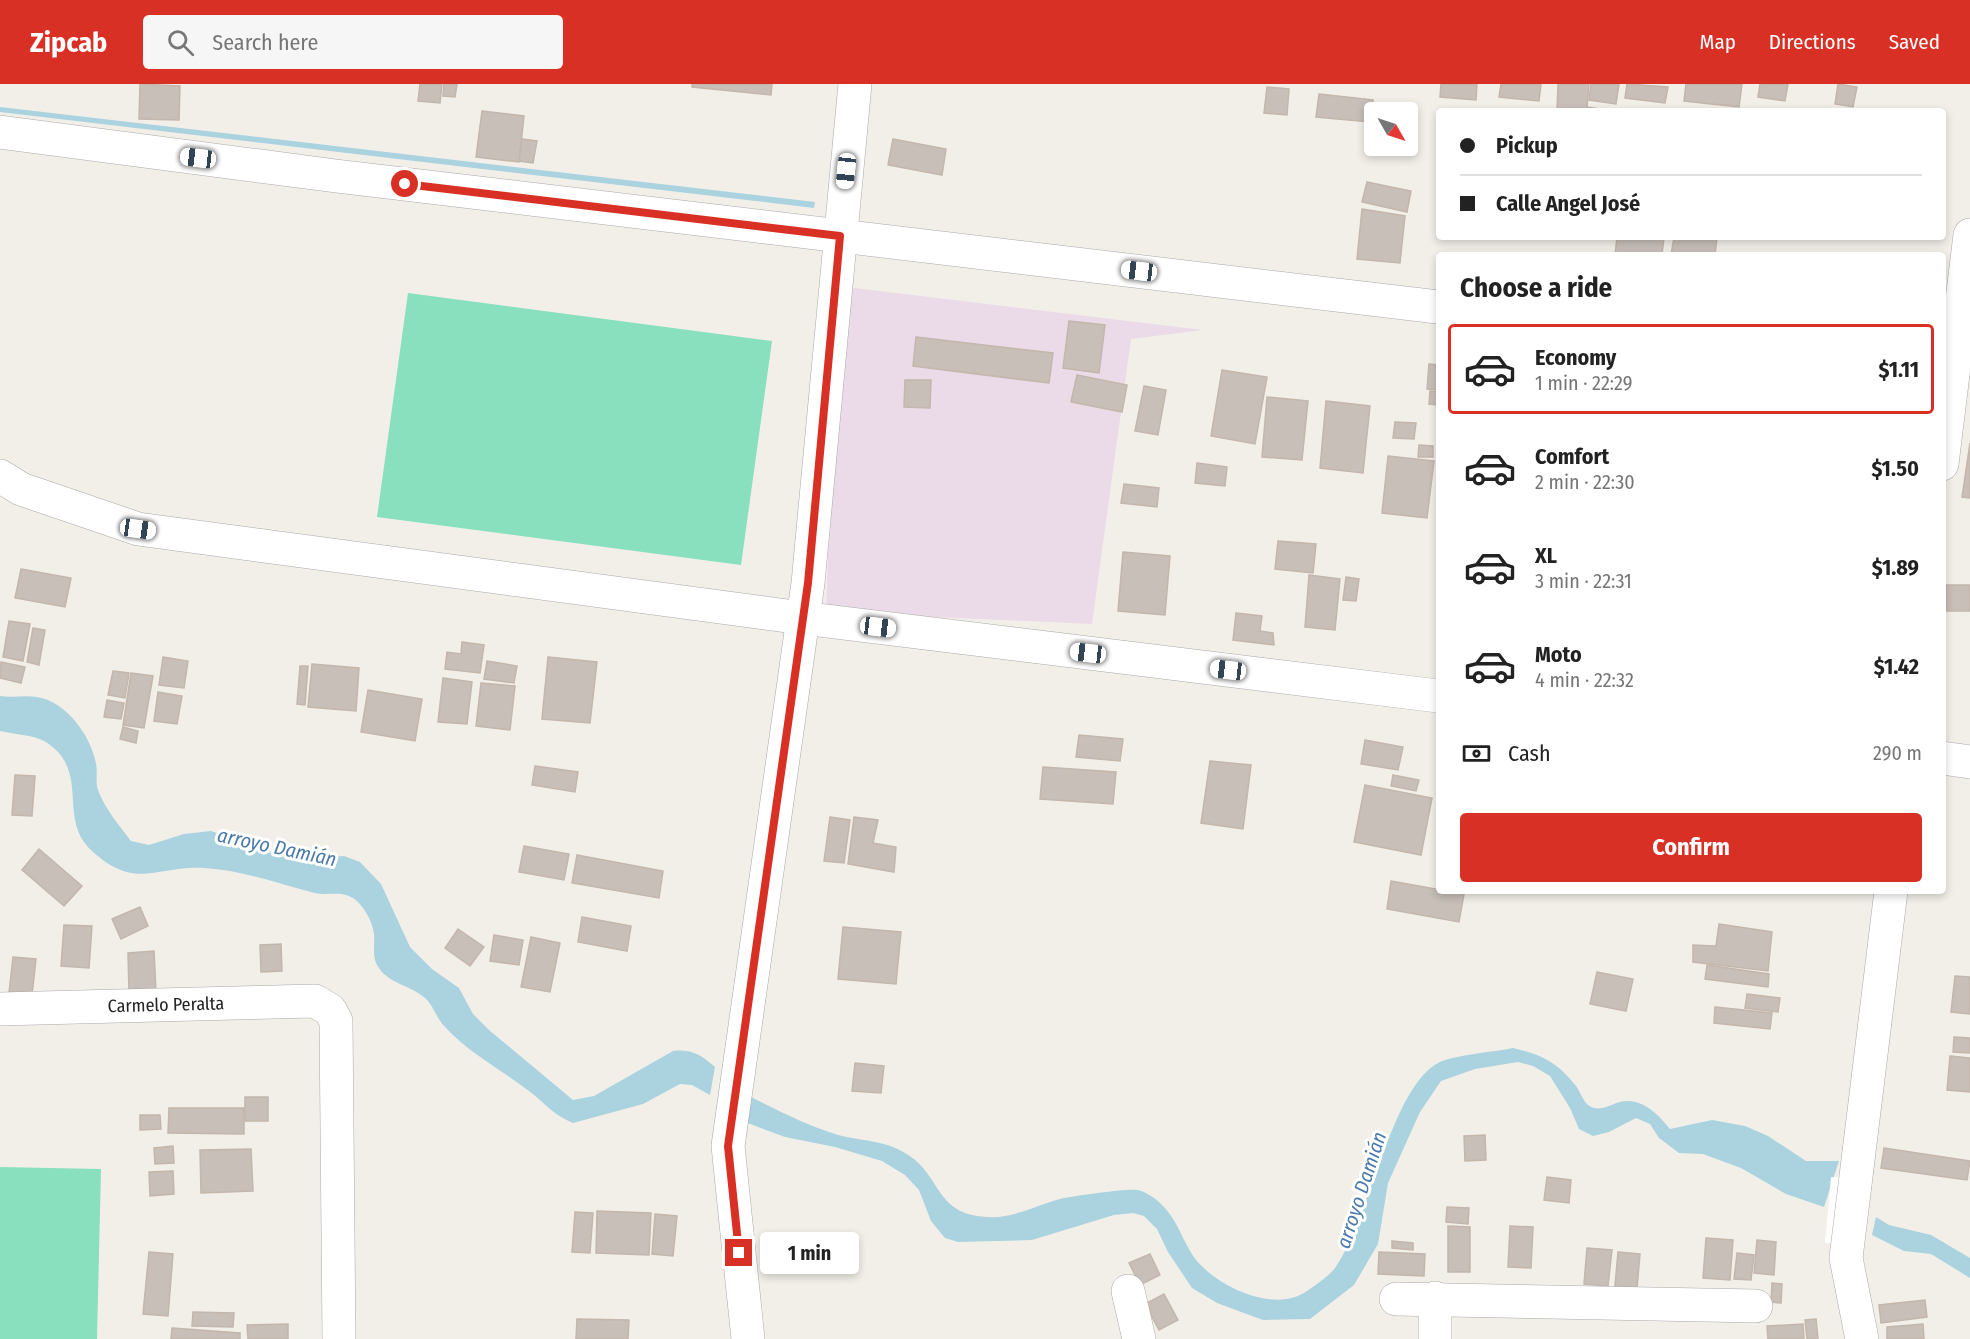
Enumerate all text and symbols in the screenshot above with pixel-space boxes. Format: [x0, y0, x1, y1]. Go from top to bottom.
search box [143, 15, 563, 69]
text: Zipcab [30, 26, 107, 59]
icon: search [164, 26, 197, 59]
text: Search here [212, 29, 318, 56]
text: Map [1699, 29, 1736, 55]
text: Directions [1769, 29, 1856, 55]
text: Saved [1889, 29, 1940, 55]
north arrow [1364, 102, 1418, 156]
map controls [1364, 102, 1418, 156]
text: Pickup [1496, 132, 1558, 159]
car [179, 147, 217, 169]
car [835, 152, 857, 190]
route start [391, 170, 418, 197]
text: Calle Angel José [1496, 190, 1640, 217]
car [1120, 260, 1158, 282]
text: Choose a ride [1460, 272, 1612, 304]
icon: car [1463, 342, 1517, 396]
text: Economy [1535, 344, 1616, 371]
text: $1.11 [1878, 356, 1919, 383]
text: 1 min · 22:29 [1535, 371, 1632, 395]
icon: car [1463, 441, 1517, 495]
text: Comfort [1535, 443, 1609, 470]
text: $1.50 [1871, 455, 1919, 482]
text: 2 min · 22:30 [1535, 470, 1635, 494]
car [119, 518, 157, 540]
icon: car [1463, 540, 1517, 594]
text: XL [1535, 542, 1557, 569]
text: $1.89 [1872, 554, 1919, 581]
text: 3 min · 22:31 [1535, 569, 1632, 593]
car [859, 616, 897, 638]
icon: car [1463, 639, 1517, 693]
text: Moto [1535, 641, 1582, 668]
car [1069, 642, 1107, 664]
text: $1.42 [1874, 653, 1919, 680]
car [1209, 659, 1247, 681]
text: 4 min · 22:32 [1535, 668, 1634, 692]
icon: cash [1460, 737, 1493, 770]
text: Cash [1508, 740, 1551, 767]
text: 290 m [1873, 741, 1922, 765]
button: Confirm [1460, 813, 1922, 882]
water label: arroyo Damián [215, 823, 339, 871]
street label: Carmelo Peralta [107, 992, 225, 1017]
water label: arroyo Damián [1331, 1129, 1391, 1251]
callout: 1 min [760, 1232, 859, 1274]
route end [725, 1239, 752, 1266]
text: 1 min [788, 1241, 831, 1265]

